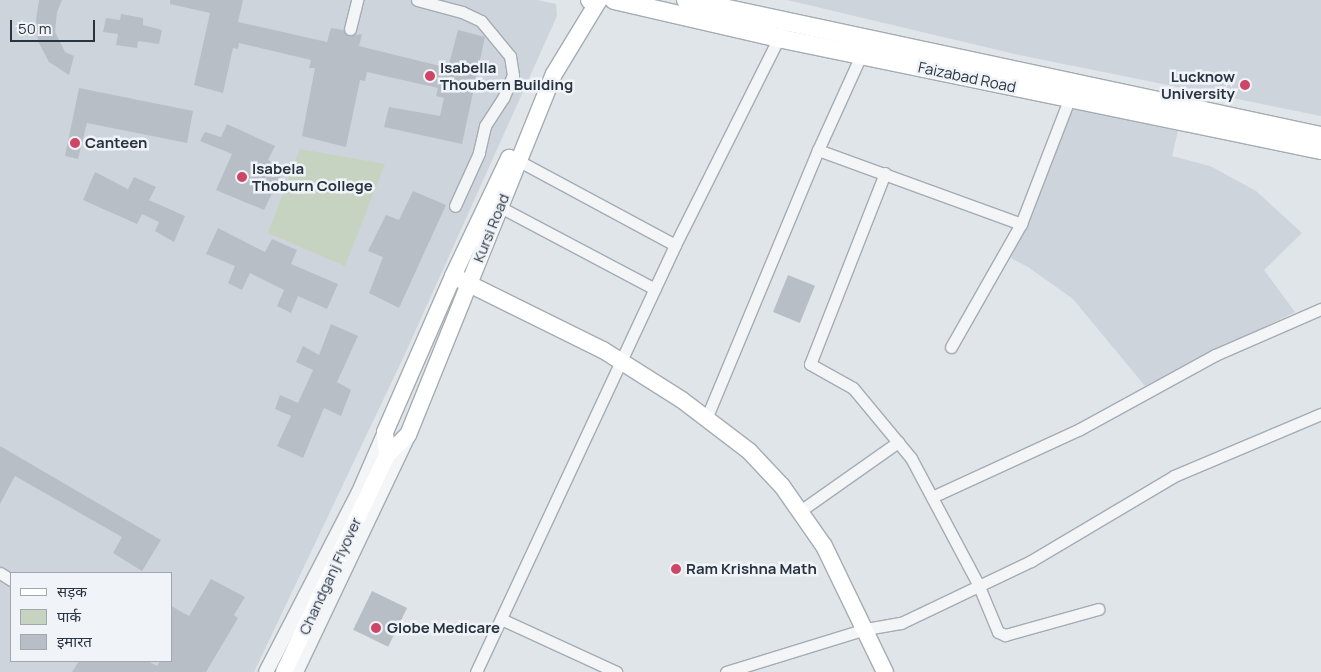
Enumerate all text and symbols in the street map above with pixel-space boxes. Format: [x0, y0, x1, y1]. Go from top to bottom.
scale bar [12, 10, 98, 42]
text: 50 m [18, 18, 52, 39]
place label: Isabella Thoubern Building [440, 58, 573, 93]
street label: Faizabad Road [916, 58, 1018, 96]
place label: Lucknow University [1161, 67, 1235, 102]
marker: Isabella Thoubern Building [424, 70, 436, 82]
marker: Lucknow University [1239, 79, 1251, 91]
place label: Canteen [85, 134, 147, 152]
marker: Canteen [69, 137, 81, 149]
place label: Isabela Thoburn College [252, 159, 373, 194]
marker: Isabela Thoburn College [236, 171, 248, 183]
street label: Kursi Road [469, 191, 513, 265]
street label: Chandganj Flyover [295, 514, 365, 638]
place label: Ram Krishna Math [686, 560, 817, 578]
marker: Ram Krishna Math [670, 563, 682, 575]
legend [10, 572, 172, 662]
text: सड़क [57, 581, 87, 602]
text: पार्क [57, 606, 81, 627]
place label: Globe Medicare [387, 619, 500, 637]
marker: Globe Medicare [369, 621, 383, 635]
text: इमारत [57, 631, 92, 652]

